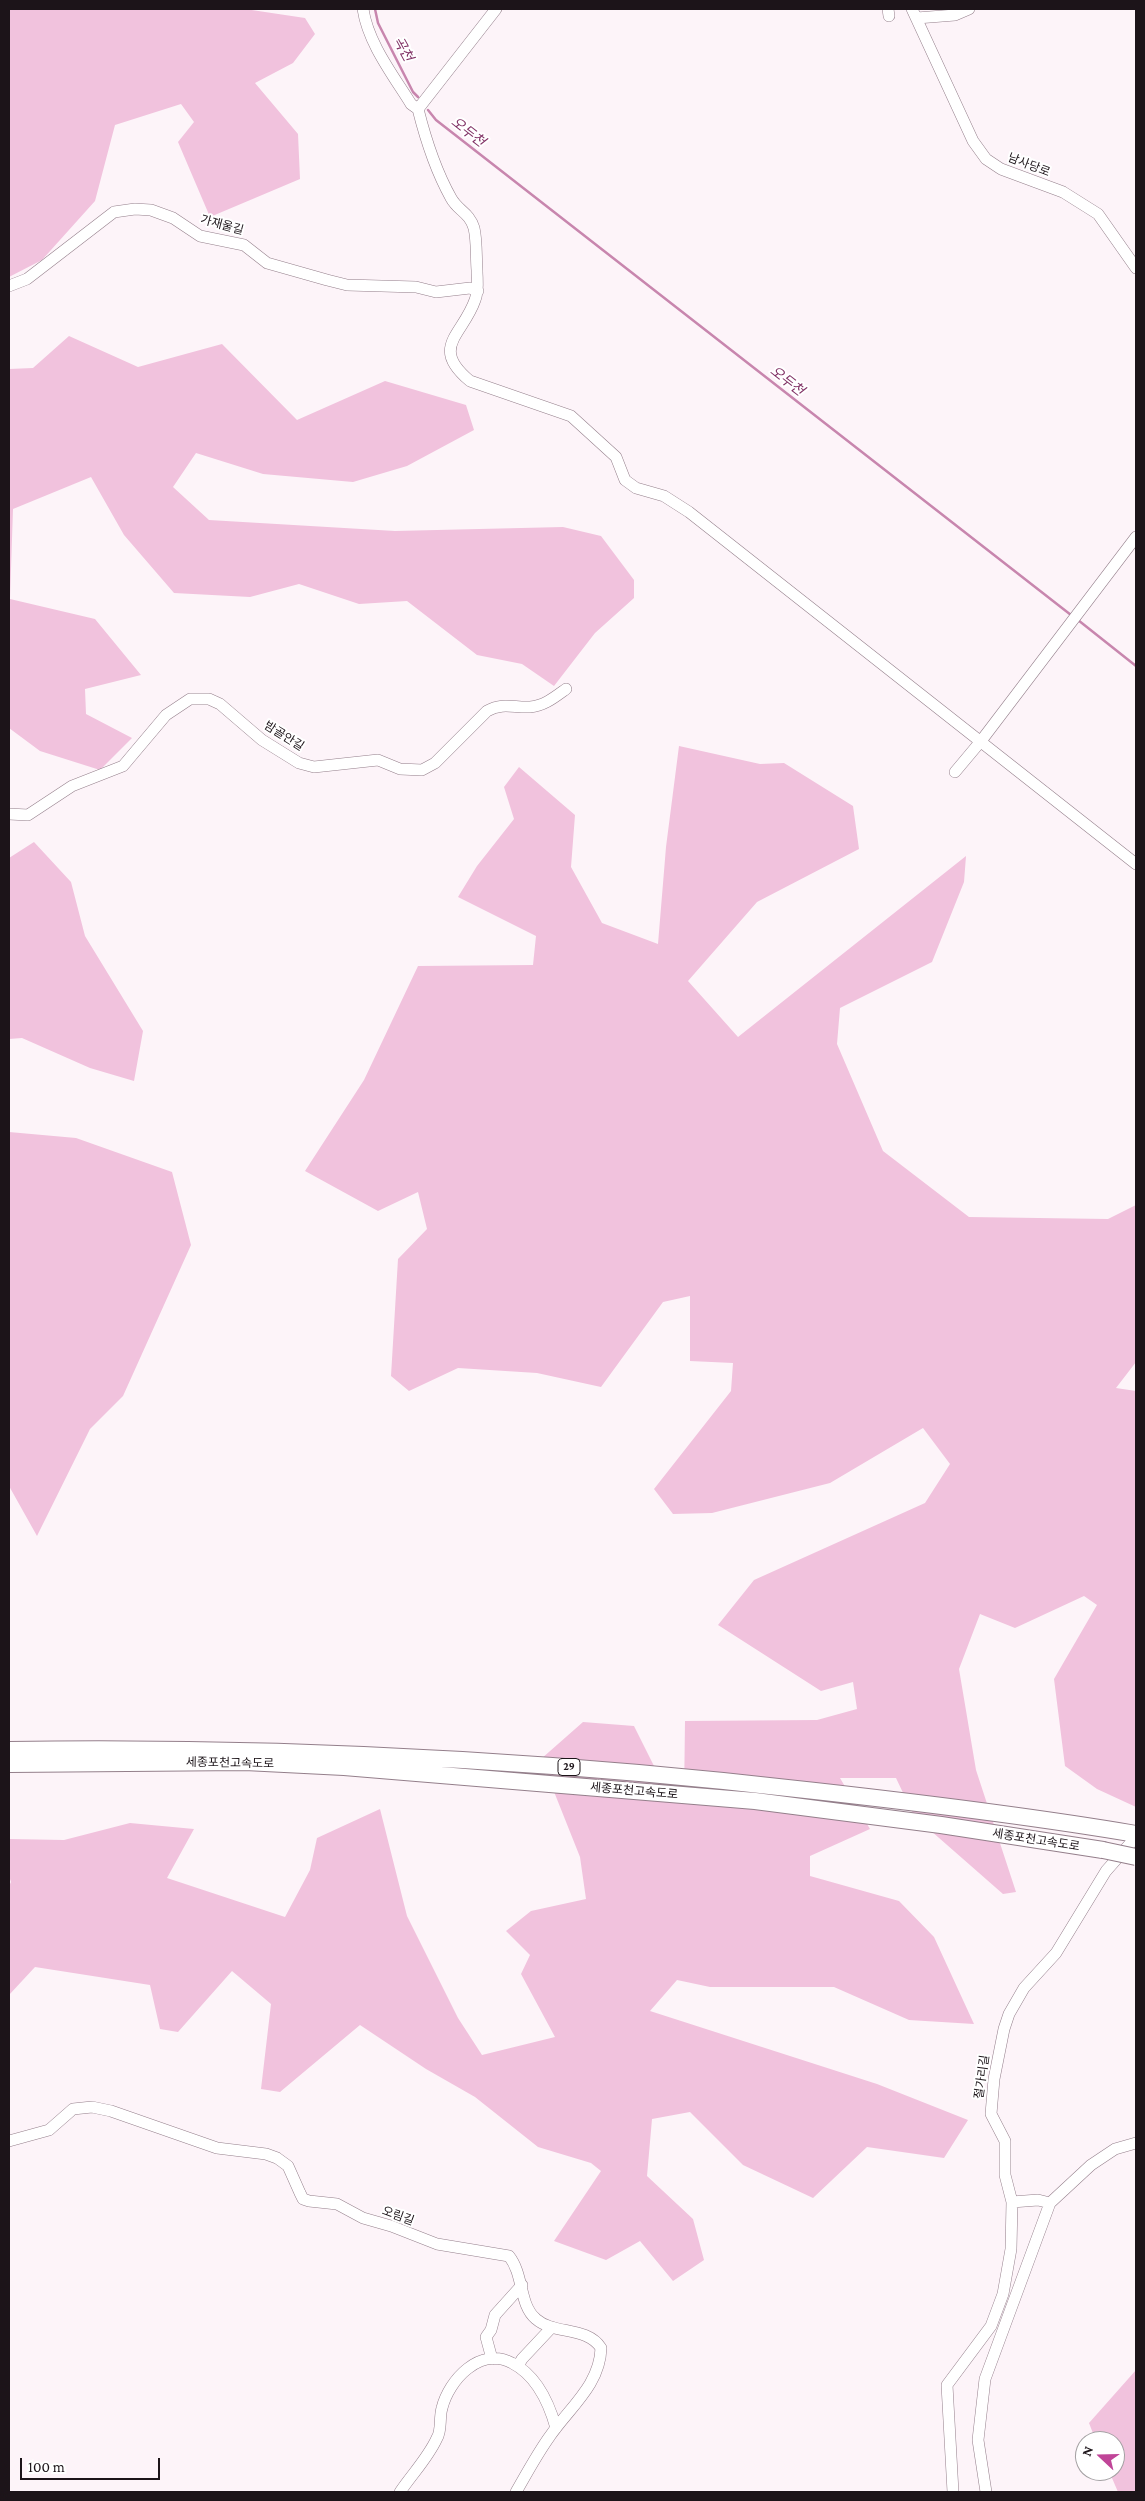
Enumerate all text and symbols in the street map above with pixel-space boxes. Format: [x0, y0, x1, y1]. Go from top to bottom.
water label: 곡천 [389, 34, 417, 64]
water label: 오두천 [448, 113, 488, 151]
street label: 남사당로 [1006, 150, 1052, 180]
street label: 가재울길 [199, 212, 245, 238]
water label: 오두천 [767, 362, 807, 400]
street label: 밤골안길 [261, 718, 307, 754]
street label: 세종포천고속도로 [186, 1755, 274, 1771]
road number: 29 [558, 1758, 580, 1775]
street label: 세종포천고속도로 [589, 1780, 679, 1802]
street label: 세종포천고속도로 [991, 1826, 1081, 1854]
street label: 절가리길 [972, 2054, 992, 2100]
street label: 오림길 [380, 2204, 416, 2228]
north arrow [1075, 2431, 1125, 2481]
text: N [1078, 2444, 1096, 2458]
scale bar [22, 2448, 162, 2480]
text: 100 m [28, 2459, 65, 2475]

